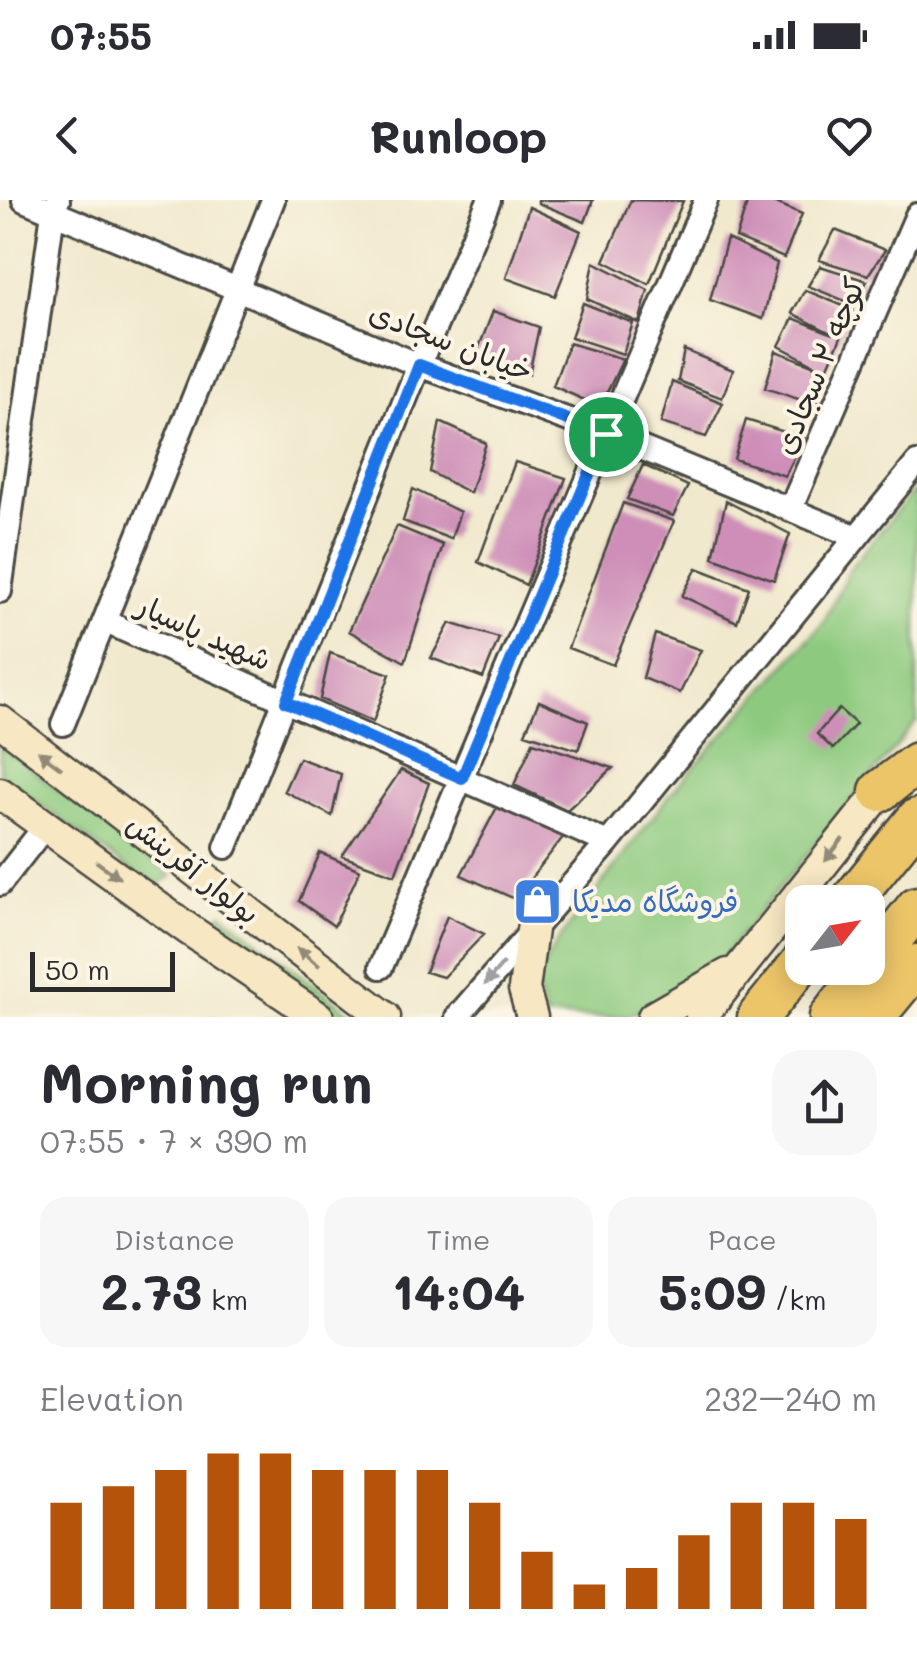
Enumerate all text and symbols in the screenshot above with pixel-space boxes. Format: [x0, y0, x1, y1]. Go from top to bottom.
text: 07:55 [50, 10, 152, 60]
text: Runloop [370, 106, 547, 164]
icon: back [40, 108, 95, 163]
icon: heart [822, 108, 877, 163]
street label: کوچه ۲ سجادی [763, 270, 874, 460]
street label: خیابان سجادی [364, 291, 539, 390]
pin [564, 392, 649, 477]
icon: arrive [579, 407, 634, 462]
street label: شهید پاسیار [128, 583, 278, 679]
one-way arrow [37, 750, 63, 770]
street label: بولوار آفرینش [118, 803, 269, 934]
one-way arrow [825, 837, 845, 863]
one-way arrow [95, 860, 121, 879]
shop icon: فروشگاه مدیکا [511, 876, 563, 928]
place label: فروشگاه مدیکا [572, 880, 738, 920]
north arrow [785, 885, 885, 985]
map controls [785, 885, 885, 985]
scale bar [30, 947, 175, 991]
one-way arrow [295, 948, 321, 968]
text: 50 m [45, 951, 110, 987]
one-way arrow [484, 961, 506, 986]
text: Morning run [40, 1045, 373, 1117]
button: share [772, 1050, 877, 1155]
text: 07:55 · 7 × 390 m [40, 1119, 308, 1161]
text: Distance [114, 1221, 235, 1257]
text: Time [427, 1221, 490, 1257]
text: Pace [708, 1221, 777, 1257]
text: 2.73 [101, 1257, 202, 1323]
text: 14:04 [392, 1257, 525, 1323]
text: 5:09 [658, 1257, 766, 1323]
text: km [202, 1281, 248, 1317]
text: /km [766, 1281, 827, 1317]
text: Elevation [40, 1377, 184, 1419]
text: 232–240 m [704, 1377, 877, 1419]

